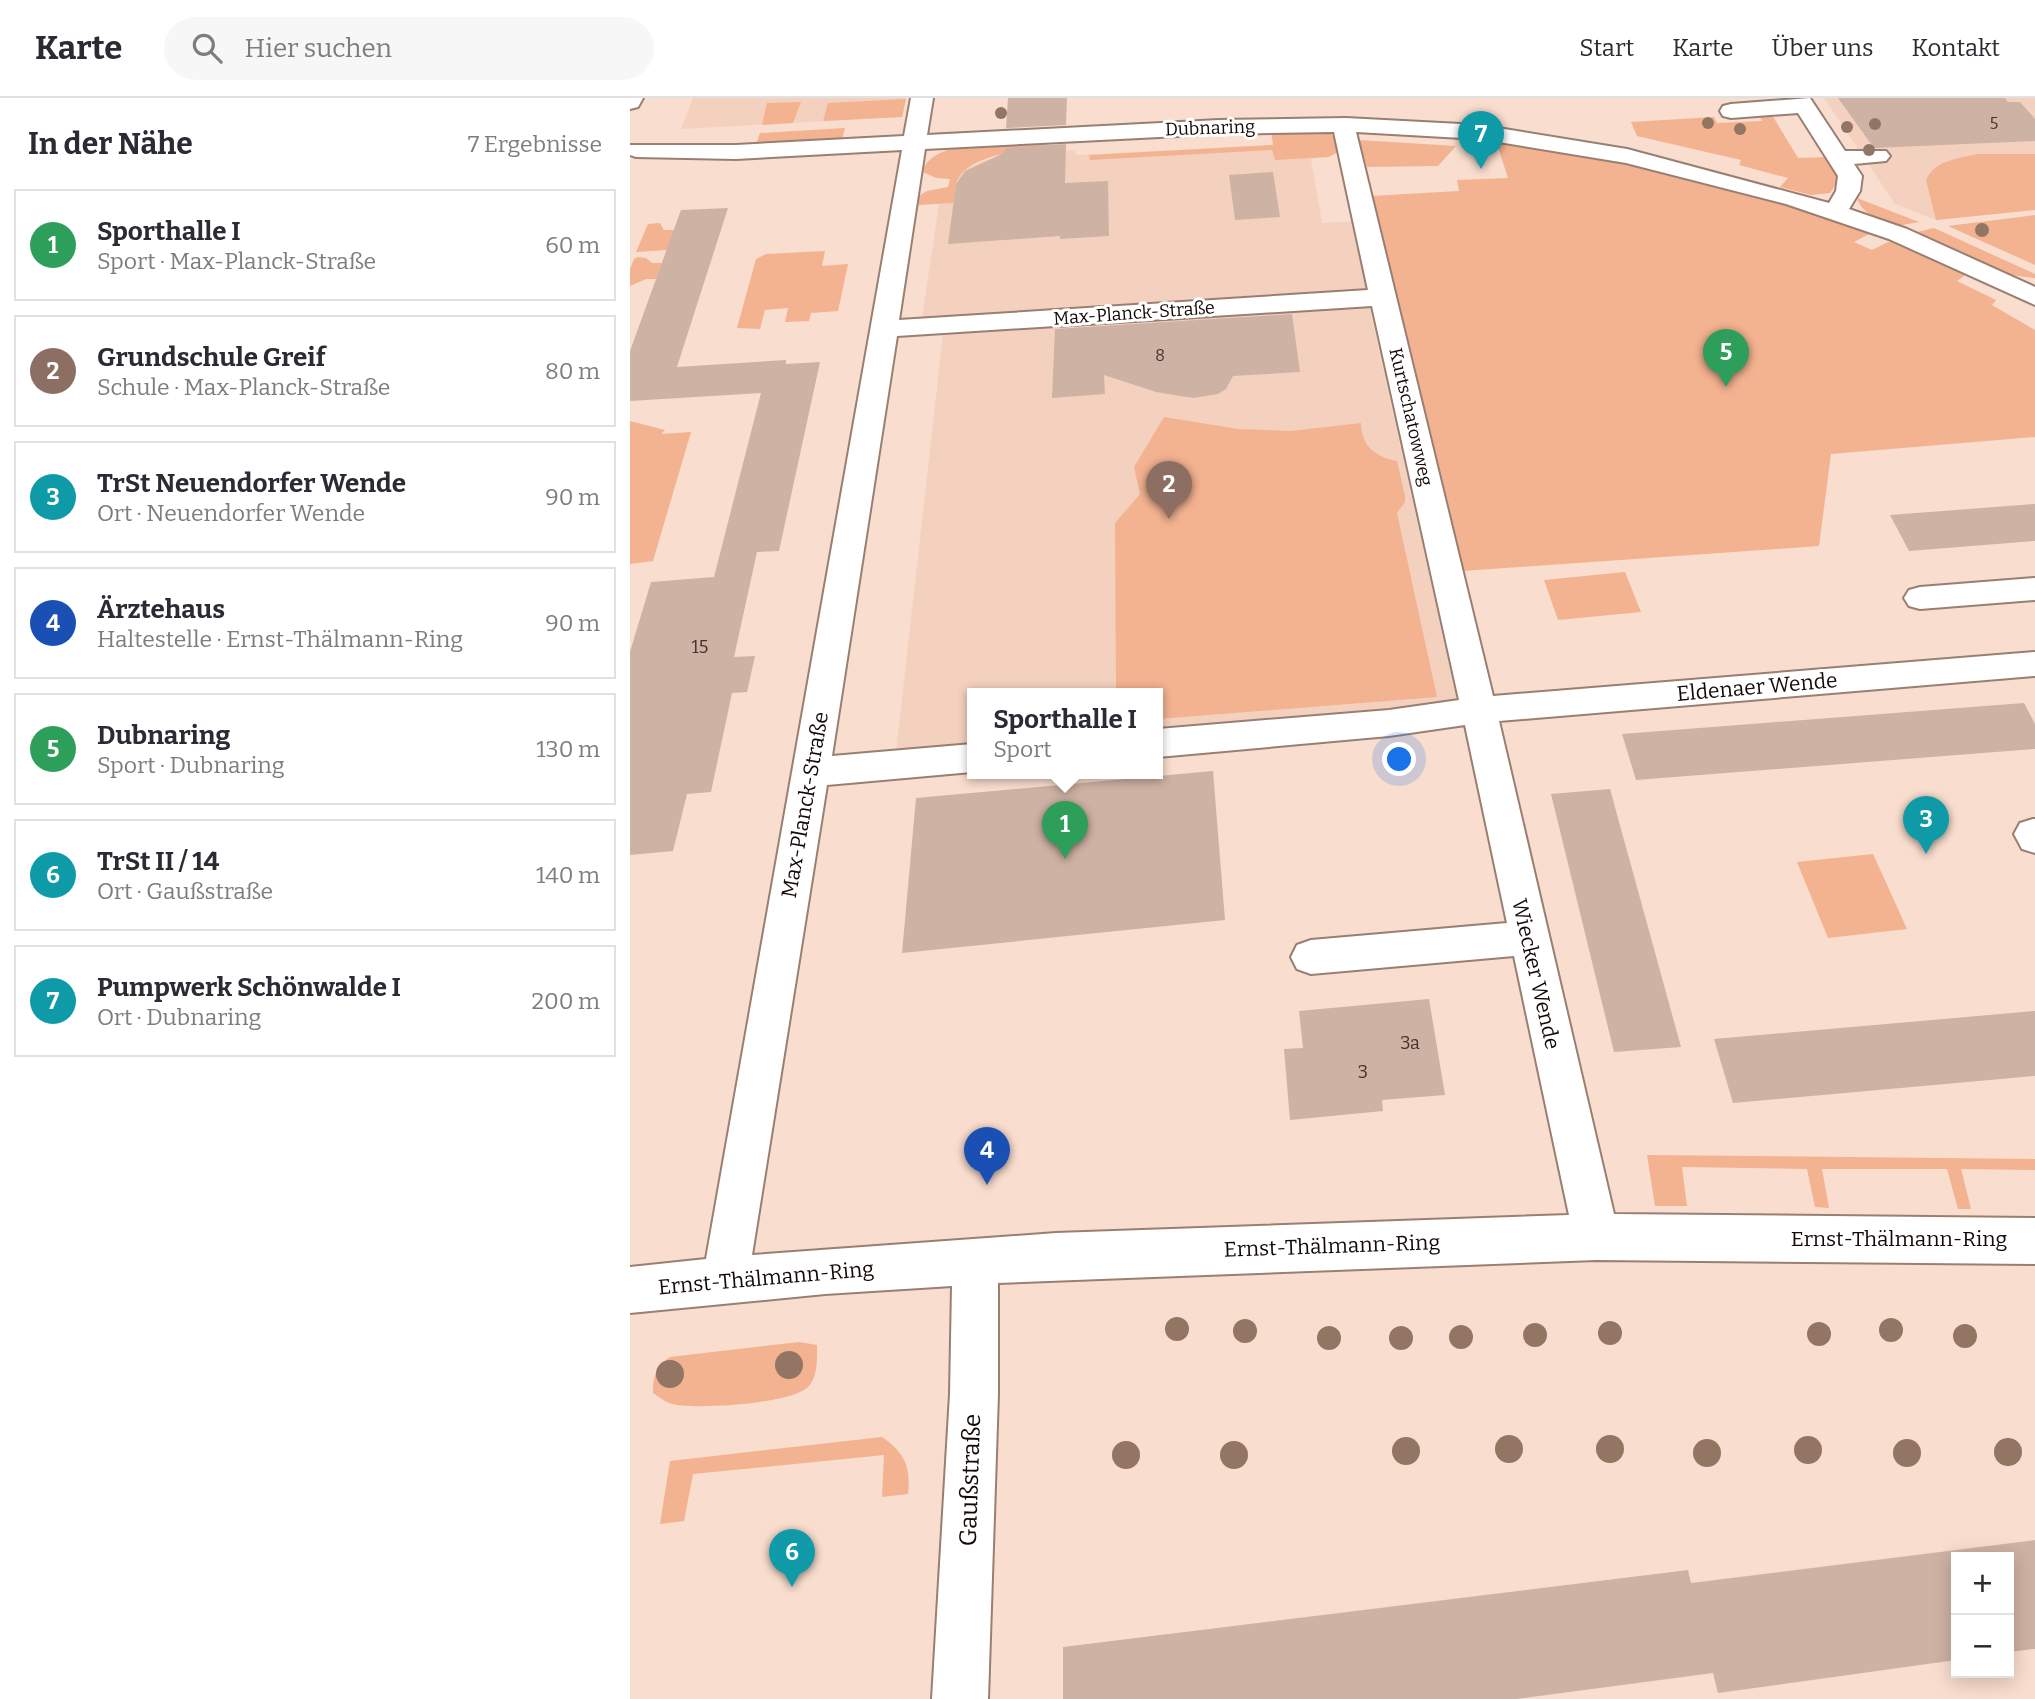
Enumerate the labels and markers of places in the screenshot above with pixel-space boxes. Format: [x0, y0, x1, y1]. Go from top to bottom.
pin: 7 [1458, 111, 1504, 169]
pin: 5 [1703, 329, 1749, 387]
pin: 2 [1146, 461, 1192, 519]
pin: 3 [1903, 796, 1949, 854]
pin: 1 [1042, 801, 1088, 859]
pin: 4 [964, 1127, 1010, 1185]
pin: 6 [769, 1529, 815, 1587]

